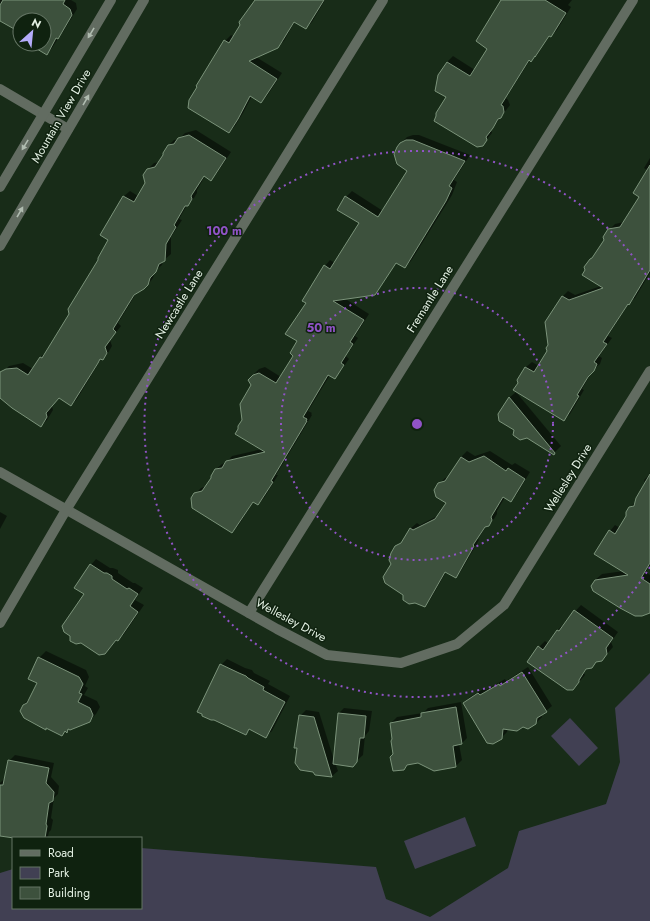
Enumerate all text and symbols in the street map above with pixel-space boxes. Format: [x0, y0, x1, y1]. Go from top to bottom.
north arrow [12, 12, 52, 52]
text: N [29, 14, 44, 32]
one-way arrow [88, 27, 95, 39]
street label: Mountain View Drive [27, 66, 95, 166]
one-way arrow [82, 94, 89, 106]
one-way arrow [21, 139, 28, 151]
one-way arrow [16, 206, 23, 218]
text: 100 m [206, 222, 242, 240]
street label: Fremantle Lane [402, 262, 458, 336]
street label: Newcastle Lane [151, 266, 207, 342]
text: 50 m [306, 319, 336, 337]
centre of rings [410, 417, 424, 431]
street label: Wellesley Drive [540, 440, 596, 516]
street label: Wellesley Drive [252, 594, 330, 646]
legend [12, 837, 142, 909]
text: Road [48, 844, 74, 862]
text: Park [48, 864, 70, 882]
text: Building [48, 884, 90, 902]

